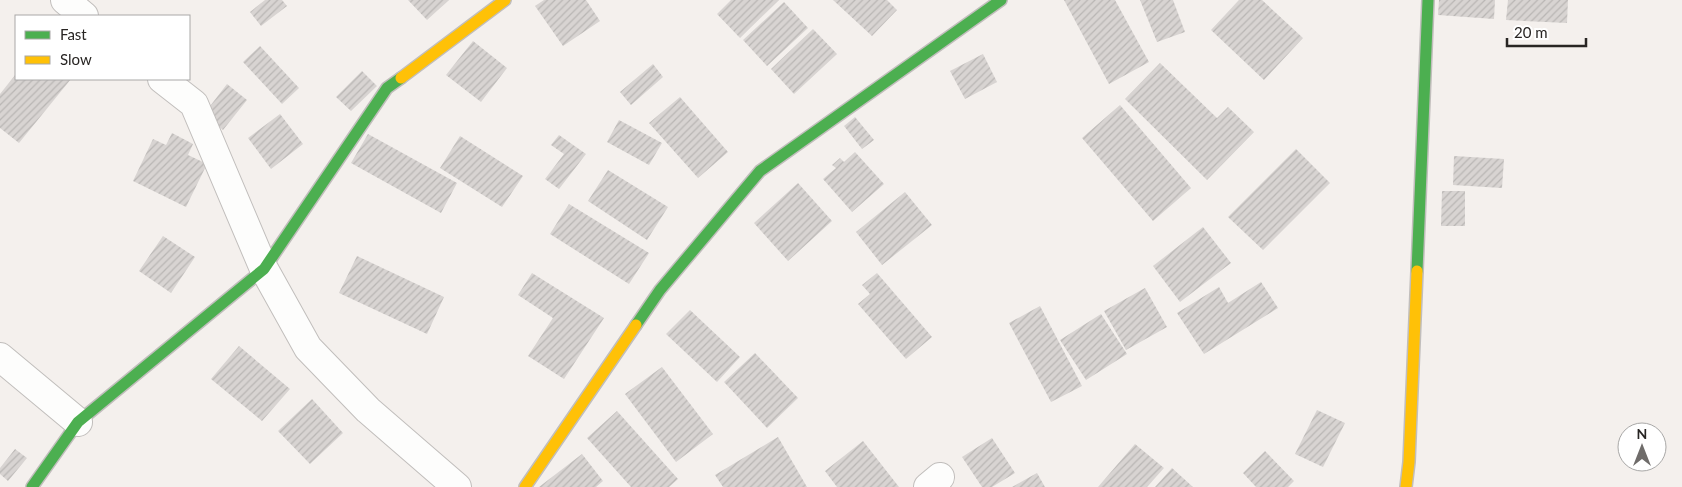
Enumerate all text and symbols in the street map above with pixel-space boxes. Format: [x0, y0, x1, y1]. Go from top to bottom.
legend [15, 15, 190, 80]
scale bar [1507, 15, 1586, 47]
text: 20 m [1514, 23, 1548, 41]
text: Fast [60, 25, 87, 43]
text: Slow [60, 50, 92, 68]
north arrow [1617, 422, 1667, 472]
text: N [1637, 425, 1647, 442]

